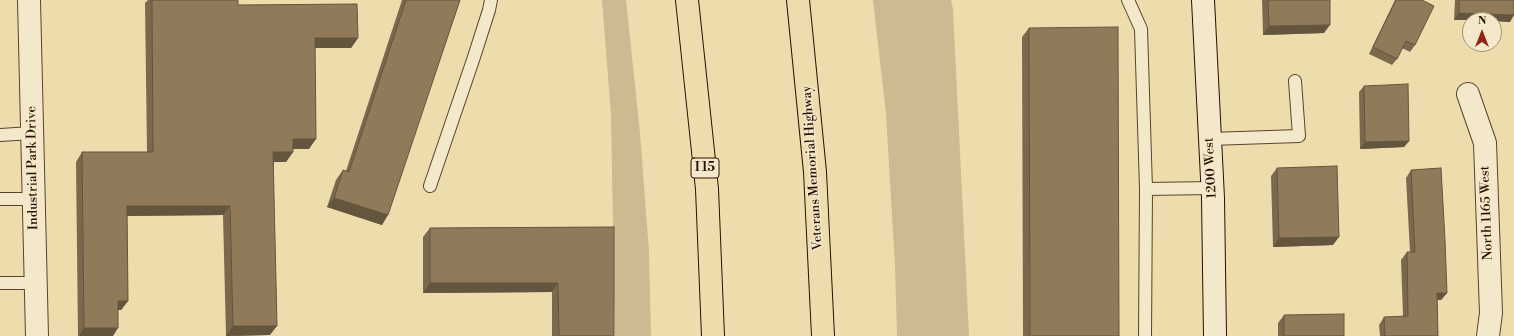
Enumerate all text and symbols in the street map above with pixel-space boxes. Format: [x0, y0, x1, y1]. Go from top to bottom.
north arrow [1462, 12, 1502, 52]
text: N [1478, 14, 1486, 28]
street label: Veterans Memorial Highway [799, 85, 827, 251]
street label: Industrial Park Drive [24, 106, 42, 230]
street label: 1200 West [1202, 137, 1220, 199]
road number: I 15 [691, 158, 719, 178]
street label: North 1165 West [1478, 165, 1496, 261]

